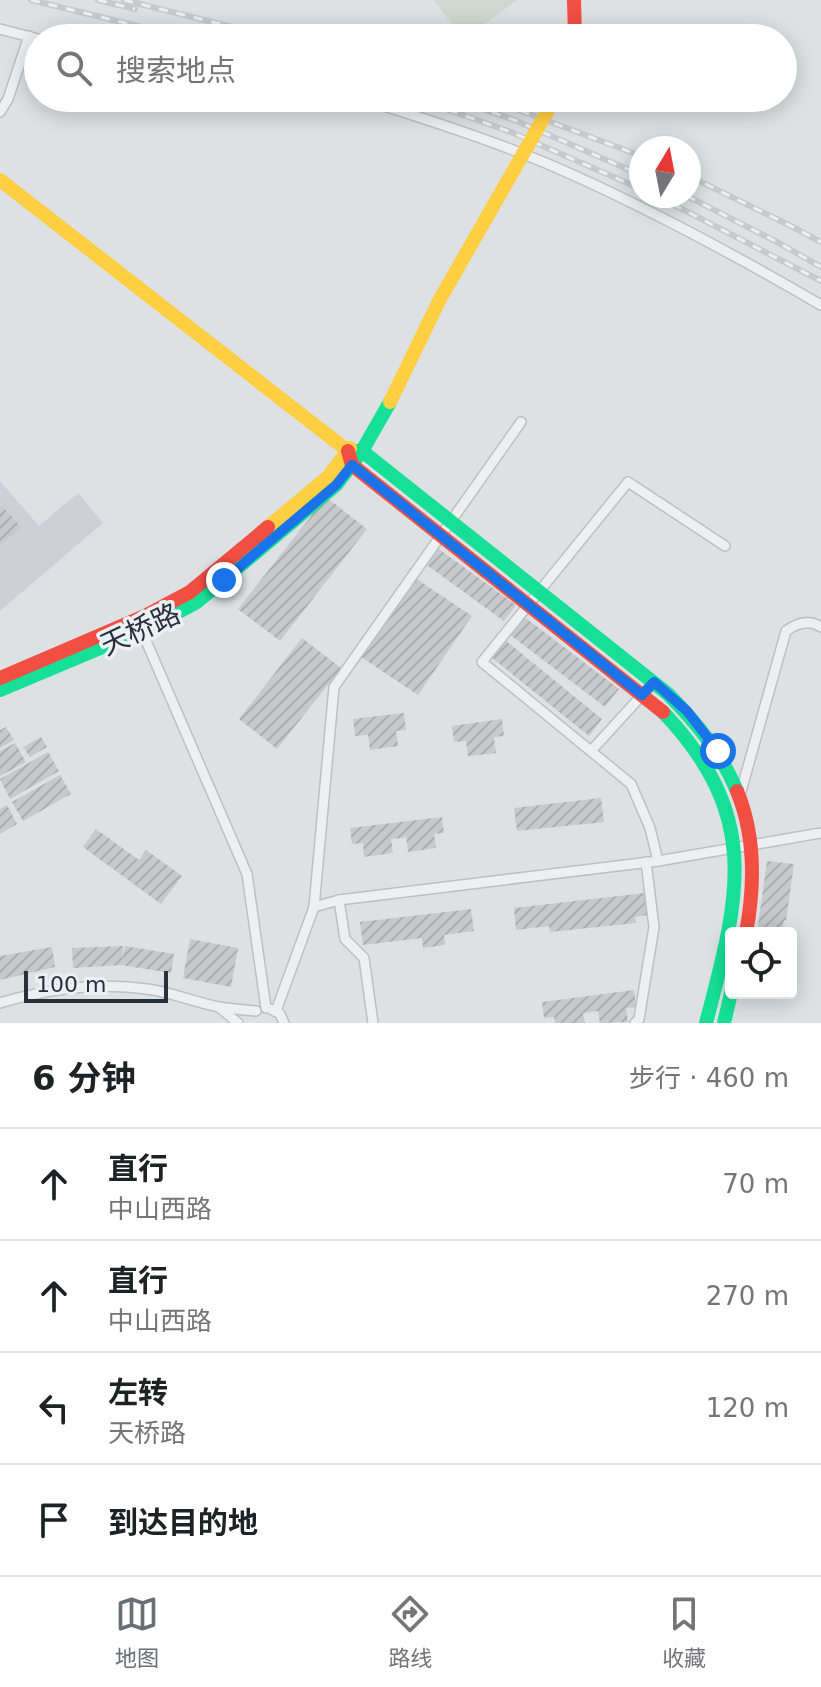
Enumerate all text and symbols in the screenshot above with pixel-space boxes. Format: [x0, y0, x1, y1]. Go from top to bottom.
search box [24, 24, 797, 112]
icon: search [52, 46, 96, 90]
text: 搜索地点 [116, 53, 236, 88]
north arrow [629, 136, 701, 208]
route end [206, 562, 242, 598]
street label: 天桥路 [95, 597, 185, 662]
route start [700, 733, 736, 769]
map controls [725, 927, 797, 999]
button: locate [725, 927, 797, 999]
scale bar [24, 967, 168, 1003]
text: 100 m [36, 972, 106, 997]
text: 6 分钟 [32, 1058, 136, 1098]
text: 步行 · 460 m [629, 1063, 789, 1093]
text: 直行 [108, 1151, 168, 1186]
icon: ahead [32, 1162, 76, 1206]
text: 70 m [722, 1169, 789, 1199]
text: 中山西路 [108, 1194, 212, 1224]
text: 直行 [108, 1263, 168, 1298]
icon: ahead [32, 1274, 76, 1318]
text: 270 m [706, 1281, 789, 1311]
text: 中山西路 [108, 1306, 212, 1336]
text: 左转 [108, 1375, 168, 1410]
icon: left [32, 1386, 76, 1430]
text: 120 m [706, 1393, 789, 1423]
text: 天桥路 [108, 1418, 186, 1448]
icon: arrive [32, 1498, 76, 1542]
text: 到达目的地 [108, 1505, 258, 1540]
tab: 地图 [115, 1592, 159, 1672]
tab: 路线 [388, 1592, 432, 1672]
tab: 收藏 [662, 1592, 706, 1672]

